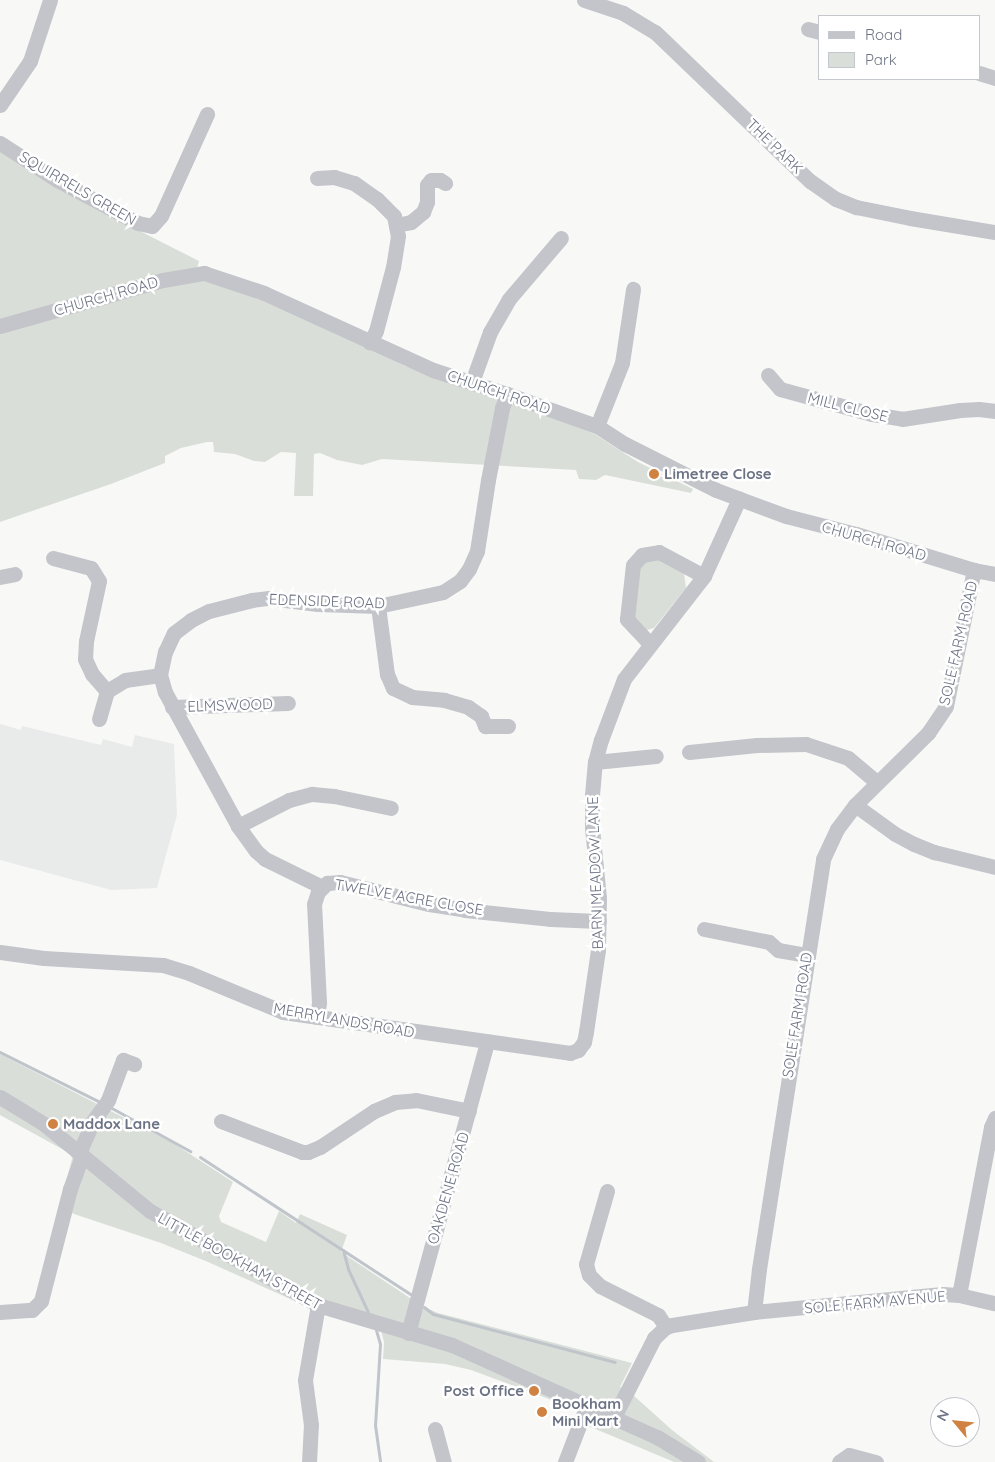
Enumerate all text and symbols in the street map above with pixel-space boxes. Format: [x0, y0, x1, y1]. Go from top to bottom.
legend [818, 15, 980, 80]
text: Road [865, 25, 902, 44]
text: Park [865, 50, 897, 69]
street label: THE PARK [743, 115, 807, 177]
street label: SQUIRRELS GREEN [16, 147, 140, 229]
street label: CHURCH ROAD [52, 273, 160, 319]
street label: CHURCH ROAD [445, 366, 553, 418]
street label: MILL CLOSE [806, 388, 890, 426]
place label: Limetree Close [664, 465, 772, 483]
marker: Limetree Close [648, 468, 660, 480]
street label: CHURCH ROAD [820, 518, 928, 564]
street label: SOLE FARM ROAD [935, 579, 981, 707]
street label: EDENSIDE ROAD [269, 590, 385, 612]
street label: ELMSWOOD [187, 695, 273, 715]
street label: BARN MEADOW LANE [583, 796, 607, 950]
street label: TWELVE ACRE CLOSE [333, 875, 485, 919]
street label: SOLE FARM ROAD [778, 951, 816, 1079]
street label: MERRYLANDS ROAD [272, 999, 416, 1041]
place label: Maddox Lane [63, 1115, 160, 1133]
marker: Maddox Lane [47, 1118, 59, 1130]
street label: OAKDENE ROAD [423, 1130, 473, 1246]
street label: LITTLE BOOKHAM STREET [155, 1208, 325, 1314]
street label: SOLE FARM AVENUE [804, 1287, 946, 1317]
place label: Post Office [443, 1382, 524, 1400]
marker: Post Office [528, 1385, 540, 1397]
place label: Bookham Mini Mart [552, 1394, 621, 1429]
north arrow [930, 1397, 980, 1447]
marker: Bookham Mini Mart [536, 1406, 548, 1418]
text: N [932, 1407, 953, 1424]

